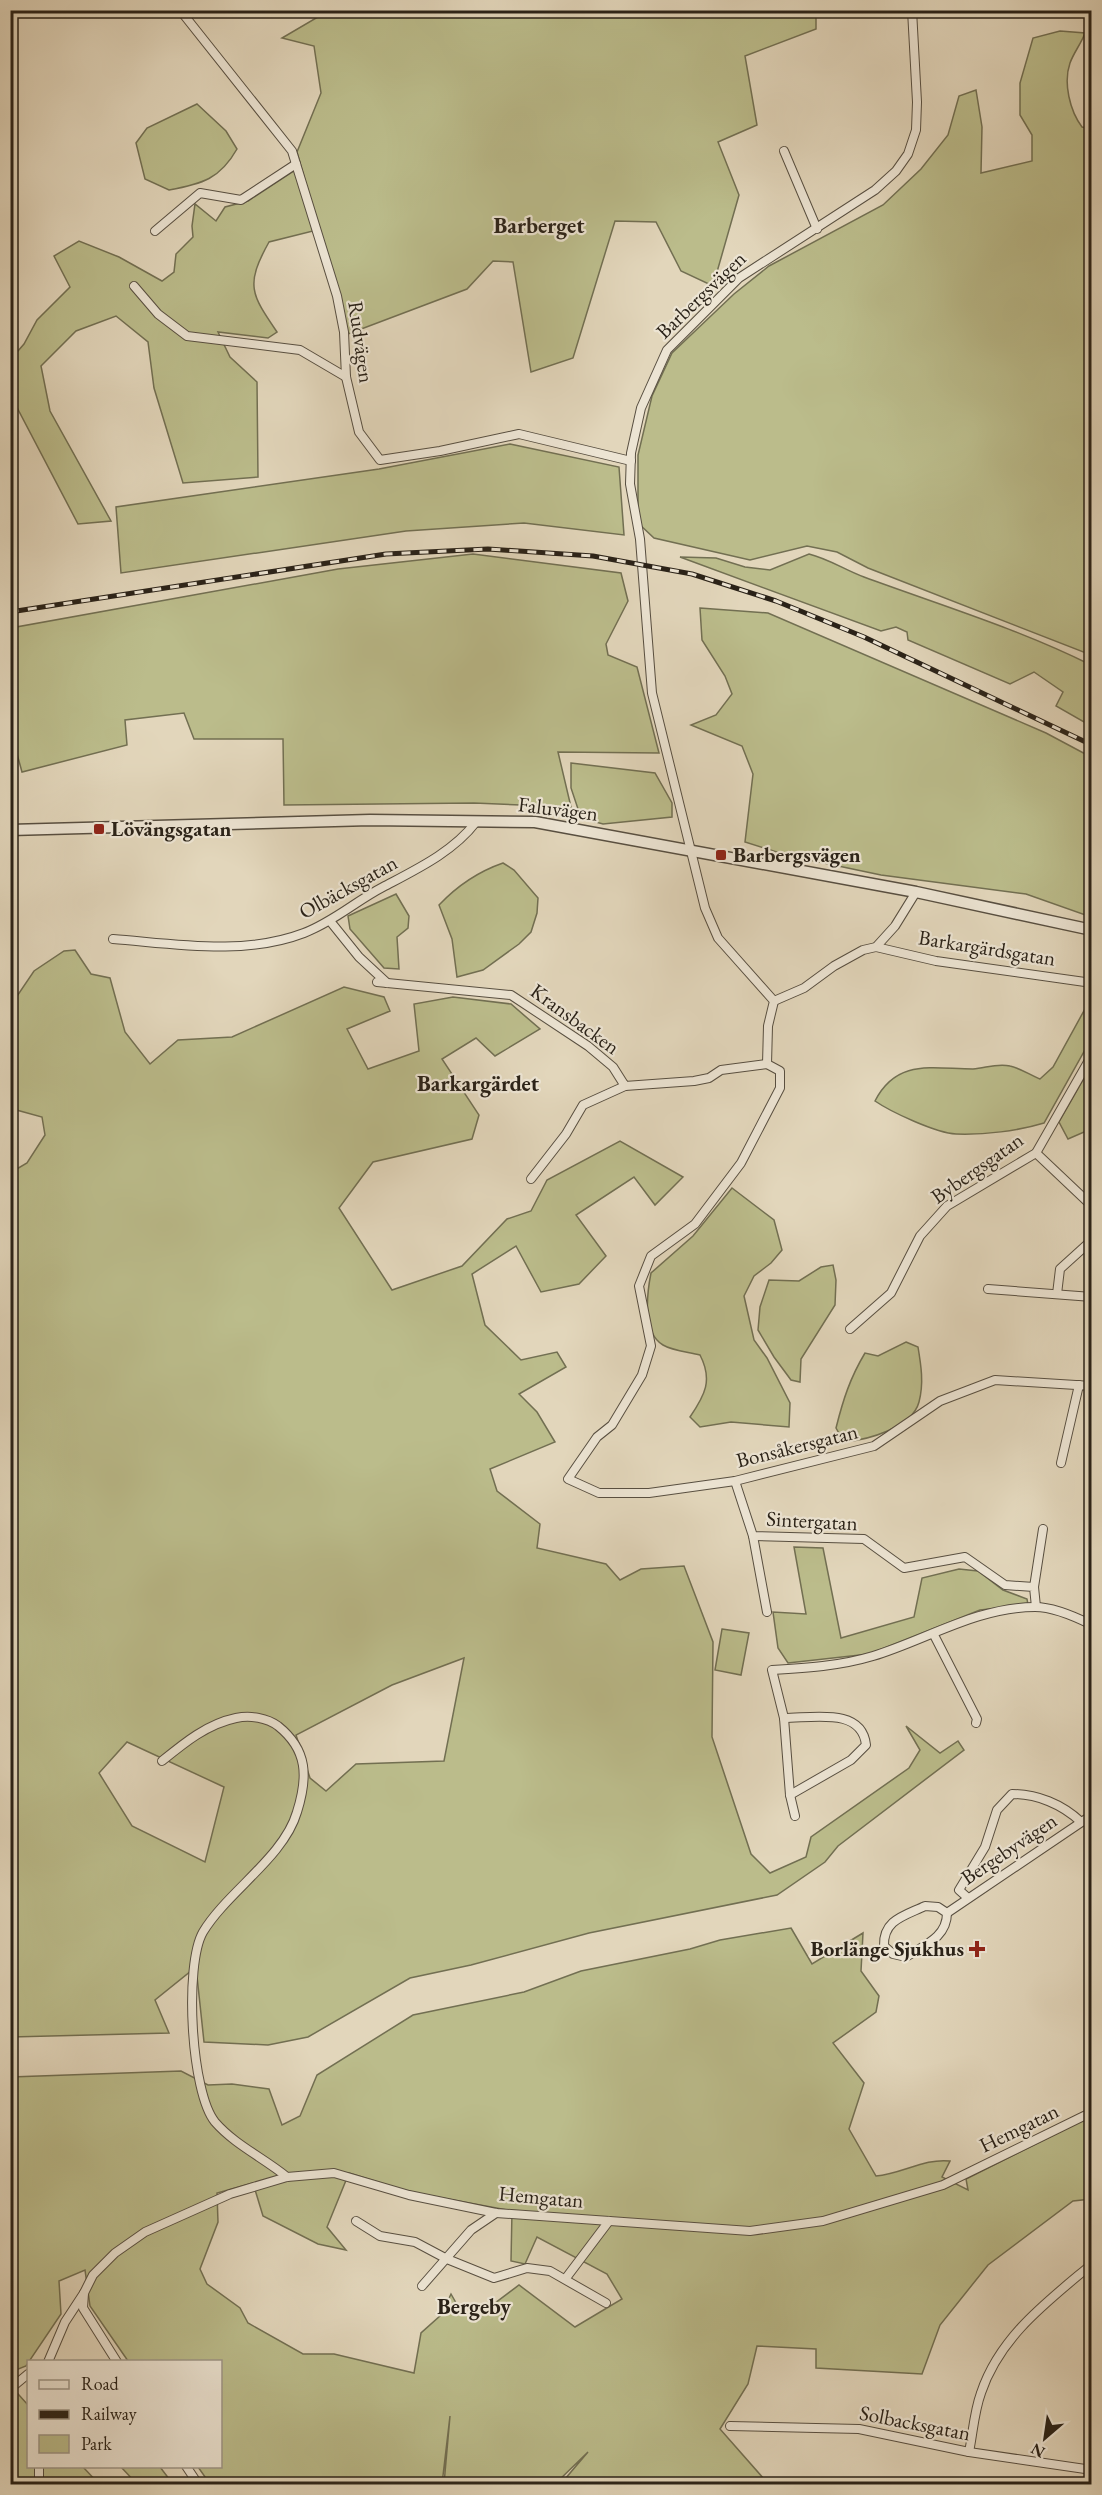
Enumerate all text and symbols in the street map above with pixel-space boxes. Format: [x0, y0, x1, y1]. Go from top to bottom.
district label: Barberget [494, 211, 585, 240]
street label: Barbergsvägen [650, 245, 752, 344]
street label: Rudvägen [342, 299, 381, 385]
street label: Faluvägen [517, 790, 600, 827]
place label: Lövängsgatan [111, 815, 231, 842]
marker: Lövängsgatan [92, 822, 106, 836]
place label: Barbergsvägen [733, 841, 861, 868]
street label: Olbäcksgatan [294, 848, 402, 925]
marker: Barbergsvägen [714, 848, 728, 862]
street label: Barkargärdsgatan [917, 923, 1058, 972]
street label: Kransbacken [525, 977, 625, 1060]
district label: Barkargärdet [417, 1069, 540, 1098]
street label: Bybergsgatan [925, 1126, 1028, 1209]
street label: Bonsåkersgatan [733, 1417, 860, 1474]
street label: Sintergatan [766, 1505, 858, 1536]
street label: Bergebyvägen [956, 1807, 1062, 1891]
place label: Borlänge Sjukhus [811, 1935, 964, 1962]
marker: Borlänge Sjukhus [968, 1940, 986, 1958]
street label: Hemgatan [975, 2097, 1063, 2158]
street label: Hemgatan [497, 2179, 585, 2214]
district label: Bergeby [437, 2292, 511, 2321]
legend [27, 2360, 222, 2468]
text: Road [81, 2372, 120, 2395]
street label: Solbacksgatan [857, 2399, 973, 2446]
text: Railway [81, 2402, 137, 2425]
north arrow [1015, 2408, 1075, 2468]
text: Park [81, 2432, 112, 2455]
text: N [1027, 2438, 1049, 2463]

